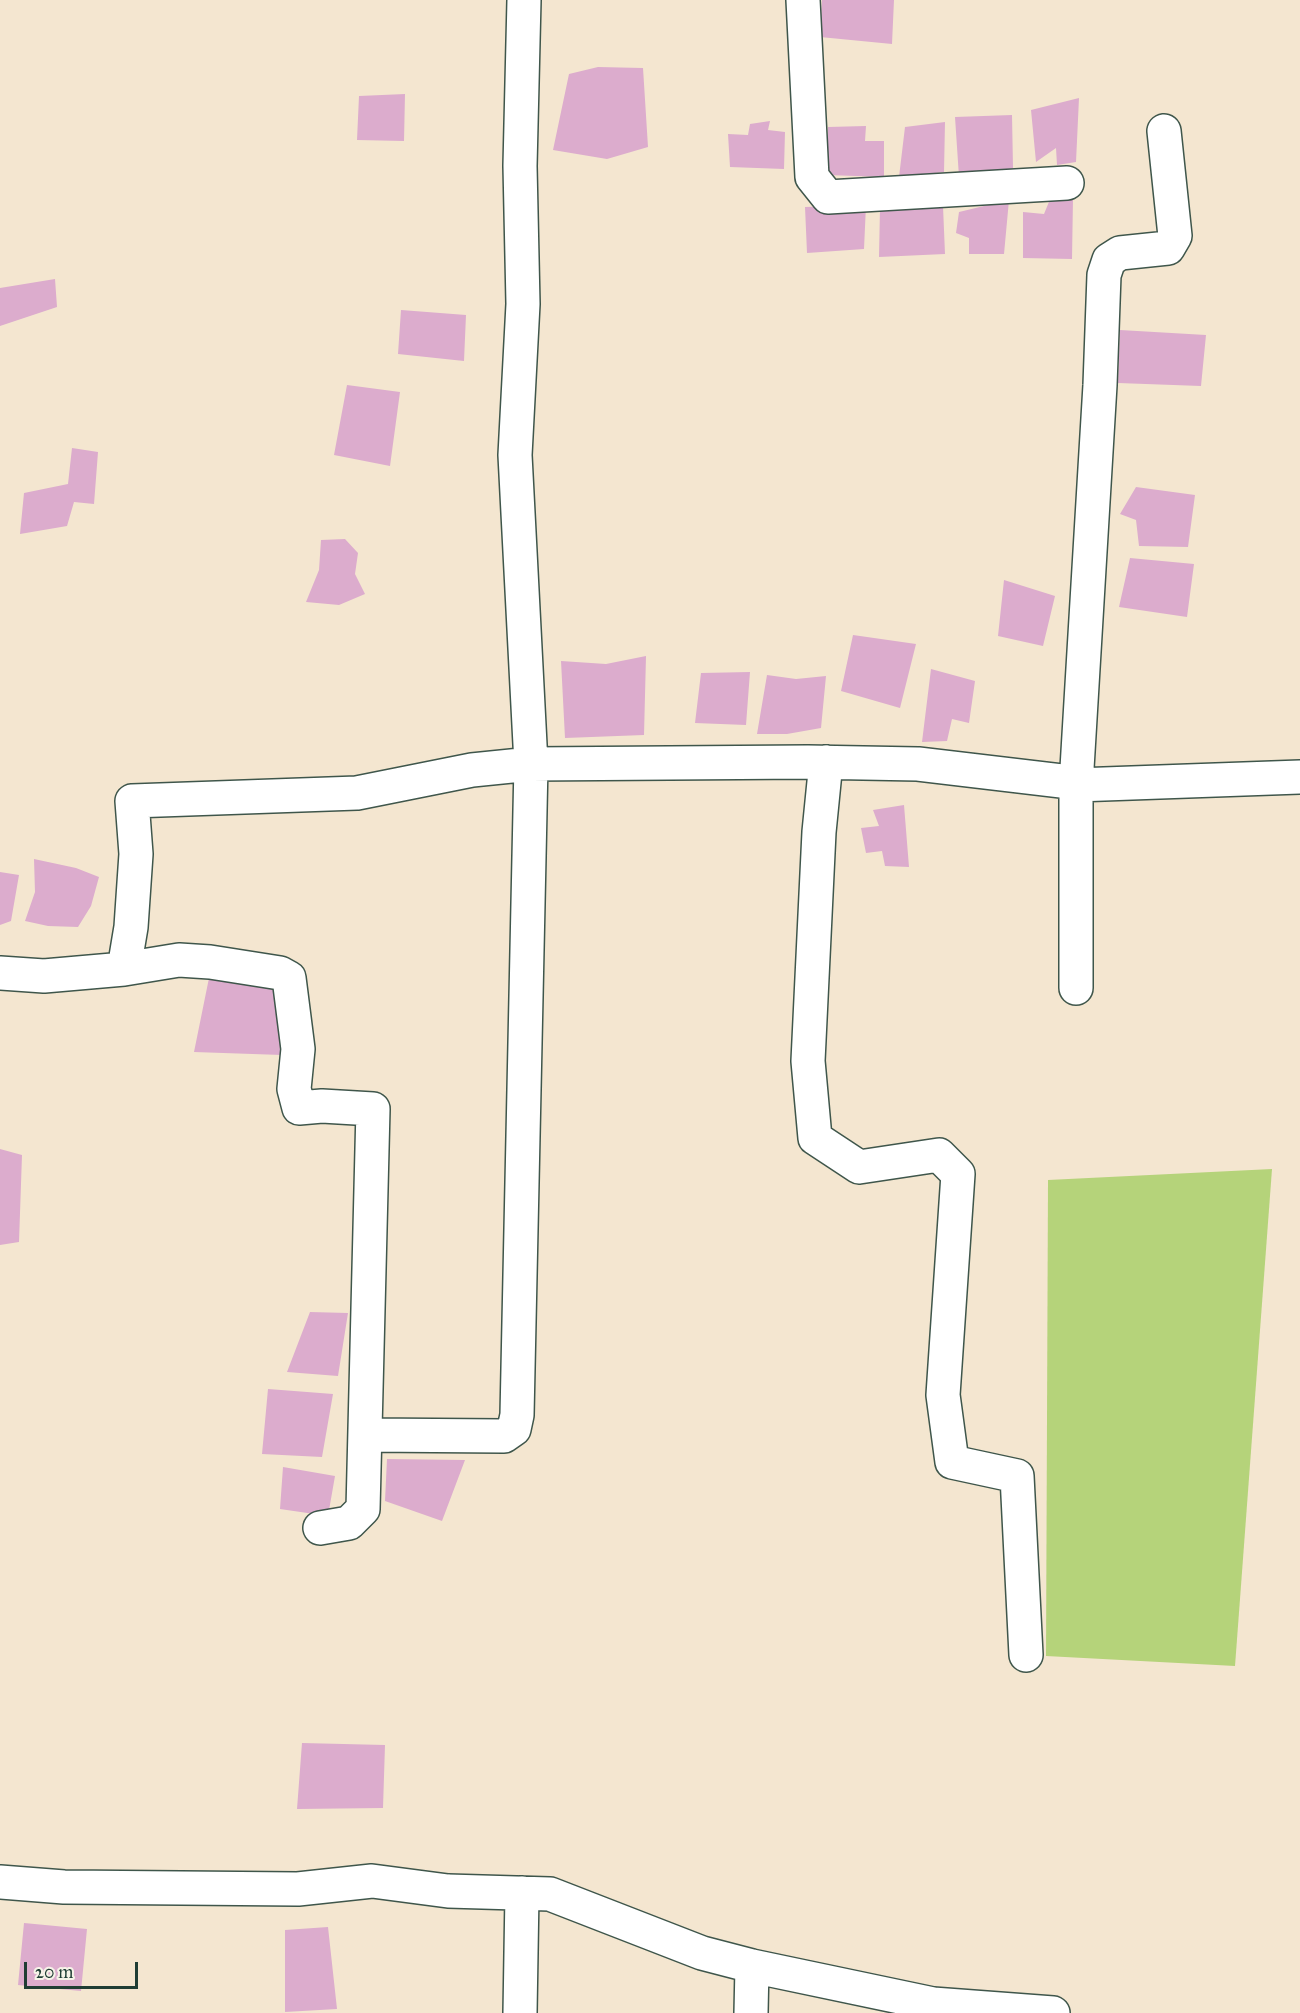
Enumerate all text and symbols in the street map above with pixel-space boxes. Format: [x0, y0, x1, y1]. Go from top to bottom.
scale bar [27, 1950, 141, 1988]
text: 20 m [35, 1961, 73, 1983]

